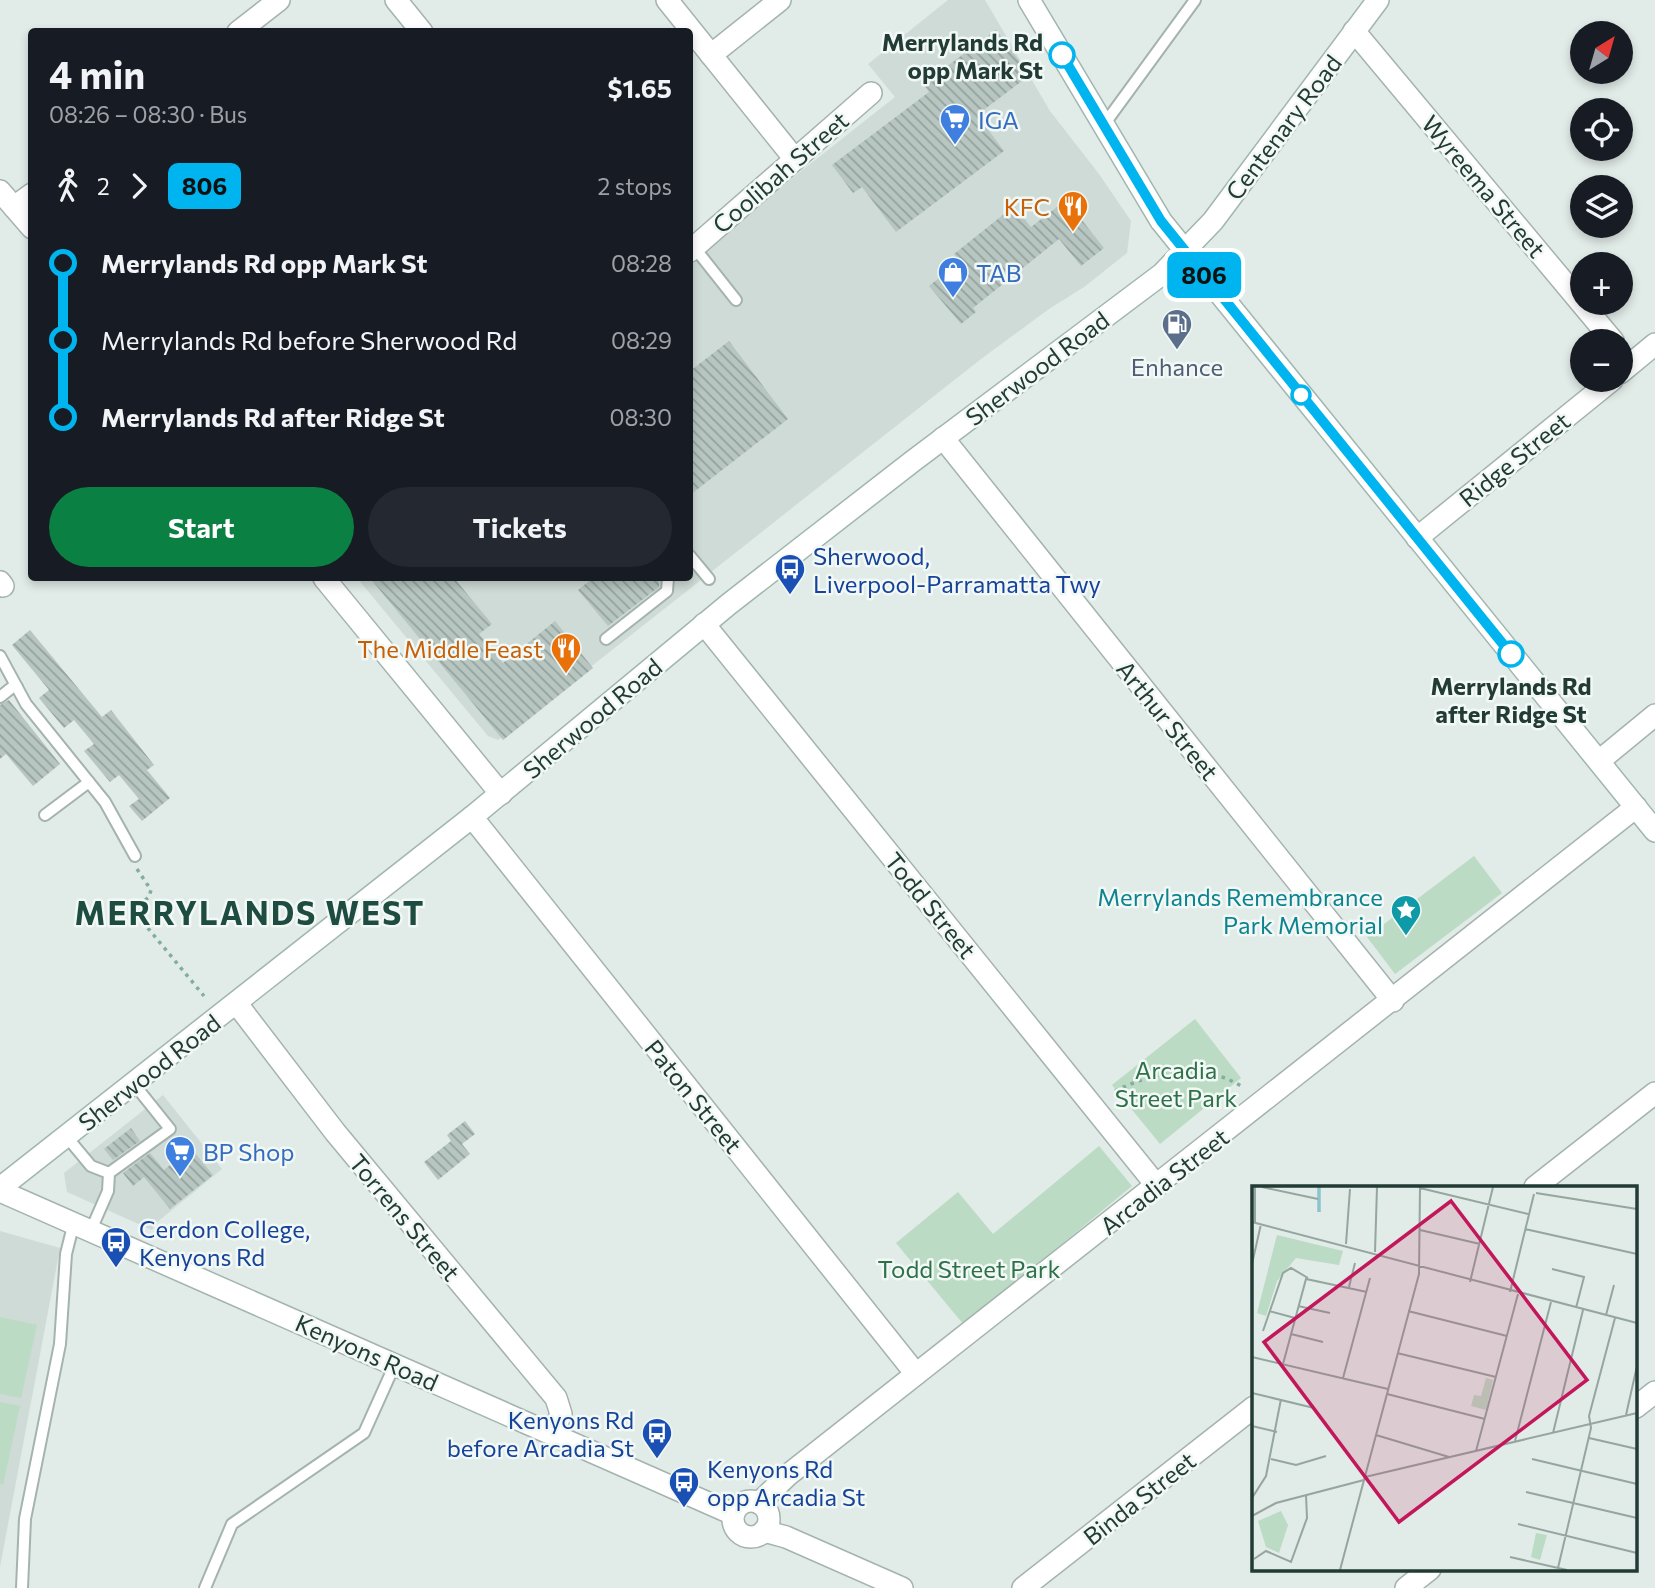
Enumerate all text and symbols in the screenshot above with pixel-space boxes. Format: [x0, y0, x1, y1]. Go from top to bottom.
north arrow [1570, 21, 1633, 84]
map controls [1570, 21, 1633, 392]
place label: Merrylands Rd opp Mark St [882, 27, 1043, 84]
marker: Merrylands Rd opp Mark St [1049, 42, 1075, 68]
street label: Centenary Road [1219, 49, 1347, 205]
text: 4 min [49, 50, 145, 97]
text: $1.65 [608, 72, 672, 103]
button: locate [1570, 98, 1633, 161]
text: 08:26 – 08:30 · Bus [49, 100, 247, 128]
supermarket icon: IGA [938, 102, 972, 146]
street label: Coolibah Street [706, 105, 854, 239]
place label: IGA [978, 105, 1019, 134]
street label: Wyreema Street [1416, 109, 1552, 263]
icon: walk [49, 167, 87, 205]
icon: forward [120, 167, 158, 205]
text: 806 [182, 171, 227, 200]
text: 2 [97, 172, 110, 200]
text: 2 stops [598, 172, 672, 200]
button: layers [1570, 175, 1633, 238]
restaurant icon: KFC [1056, 189, 1090, 233]
place label: KFC [1004, 192, 1050, 221]
text: Merrylands Rd opp Mark St [101, 247, 427, 278]
text: 08:28 [611, 249, 672, 277]
line badge: 806 [1164, 252, 1244, 298]
button: + [1570, 252, 1633, 315]
shop icon: TAB [936, 255, 970, 299]
place label: TAB [976, 258, 1021, 287]
text: 806 [1181, 260, 1227, 289]
street label: Sherwood Road [960, 305, 1114, 431]
fuel station icon: Enhance [1160, 307, 1194, 351]
text: Merrylands Rd before Sherwood Rd [101, 324, 517, 355]
text: 08:29 [611, 326, 672, 354]
button: − [1570, 329, 1633, 392]
place label: Enhance [1131, 352, 1223, 381]
unlabelled marker [1291, 385, 1311, 405]
text: Merrylands Rd after Ridge St [101, 401, 445, 432]
text: 08:30 [609, 403, 672, 431]
street label: Ridge Street [1453, 405, 1575, 512]
button: Start [49, 487, 354, 567]
button: Tickets [368, 487, 672, 567]
place label: Sherwood, Liverpool-Parramatta Twy [813, 541, 1101, 598]
bus stop icon: Sherwood, Liverpool-Parramatta Twy [773, 552, 807, 596]
restaurant icon: The Middle Feast [549, 631, 583, 675]
place label: The Middle Feast [357, 634, 543, 663]
marker: Merrylands Rd after Ridge St [1498, 641, 1524, 667]
street label: Sherwood Road [517, 652, 667, 784]
street label: Arthur Street [1111, 654, 1225, 786]
place label: Merrylands Rd after Ridge St [1430, 671, 1592, 728]
street label: Todd Street [879, 846, 983, 964]
place label: Merrylands Remembrance Park Memorial [1097, 882, 1383, 939]
district label: MERRYLANDS WEST [75, 892, 425, 932]
place icon: Merrylands Remembrance Park Memorial [1389, 893, 1423, 937]
street label: Sherwood Road [72, 1008, 226, 1136]
street label: Paton Street [639, 1033, 749, 1159]
park label: Arcadia Street Park [1115, 1055, 1237, 1112]
street label: Arcadia Street [1094, 1122, 1234, 1240]
supermarket icon: BP Shop [163, 1134, 197, 1178]
place label: BP Shop [203, 1137, 295, 1166]
street label: Torrens Street [344, 1148, 466, 1286]
inset map [1252, 1186, 1638, 1570]
place label: Cerdon College, Kenyons Rd [139, 1214, 310, 1271]
bus stop icon: Cerdon College, Kenyons Rd [99, 1225, 133, 1269]
park label: Todd Street Park [878, 1254, 1060, 1283]
street label: Kenyons Road [291, 1308, 443, 1396]
place label: Kenyons Rd before Arcadia St [447, 1405, 634, 1462]
bus stop icon: Kenyons Rd before Arcadia St [640, 1416, 674, 1460]
street label: Binda Street [1077, 1445, 1201, 1551]
place label: Kenyons Rd opp Arcadia St [707, 1454, 865, 1511]
bus stop icon: Kenyons Rd opp Arcadia St [667, 1465, 701, 1509]

